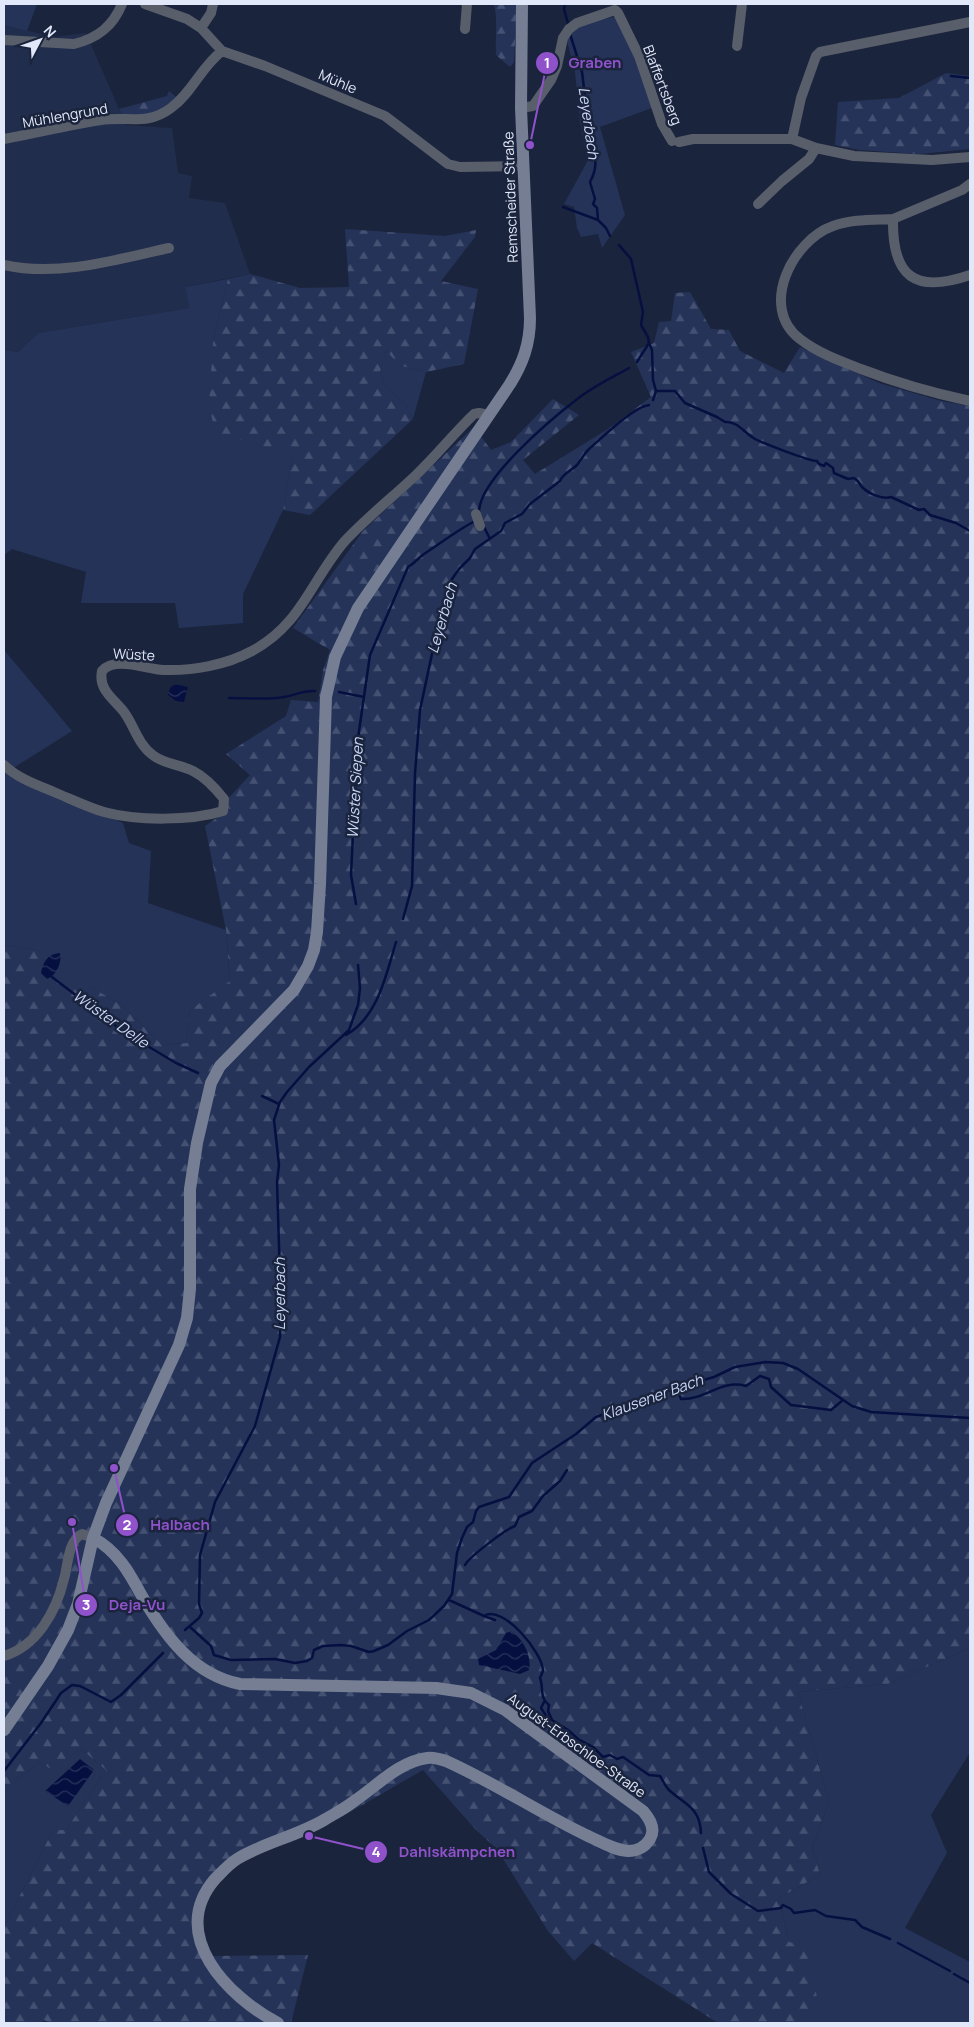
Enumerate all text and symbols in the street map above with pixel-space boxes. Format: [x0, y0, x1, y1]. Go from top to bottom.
north arrow [15, 15, 65, 65]
text: N [40, 21, 61, 41]
street label: Blaffertsberg [639, 42, 687, 128]
callout: Graben [534, 48, 632, 78]
text: 1 [544, 52, 550, 73]
text: Graben [569, 52, 621, 73]
street label: Mühle [316, 64, 360, 98]
water label: Leyerbach [574, 86, 605, 161]
street label: Mühlengrund [21, 98, 109, 132]
street label: Remscheider Straße [498, 131, 522, 263]
water label: Leyerbach [422, 579, 462, 656]
street label: Wüste [113, 643, 155, 665]
water label: Wüster Siepen [342, 736, 368, 839]
water label: Wüster Delle [69, 985, 154, 1054]
water label: Leyerbach [269, 1257, 290, 1330]
water label: Klausener Bach [598, 1368, 707, 1425]
callout: Halbach [115, 1510, 219, 1540]
text: 2 [123, 1514, 132, 1535]
text: Halbach [150, 1514, 210, 1535]
callout: Deja-Vu [73, 1590, 175, 1620]
text: 3 [82, 1594, 90, 1615]
text: Deja-Vu [109, 1594, 165, 1615]
street label: August-Erbschloe-Straße [504, 1688, 650, 1802]
callout: Dahlskämpchen [363, 1837, 525, 1867]
text: 4 [371, 1841, 381, 1862]
text: Dahlskämpchen [399, 1841, 515, 1862]

